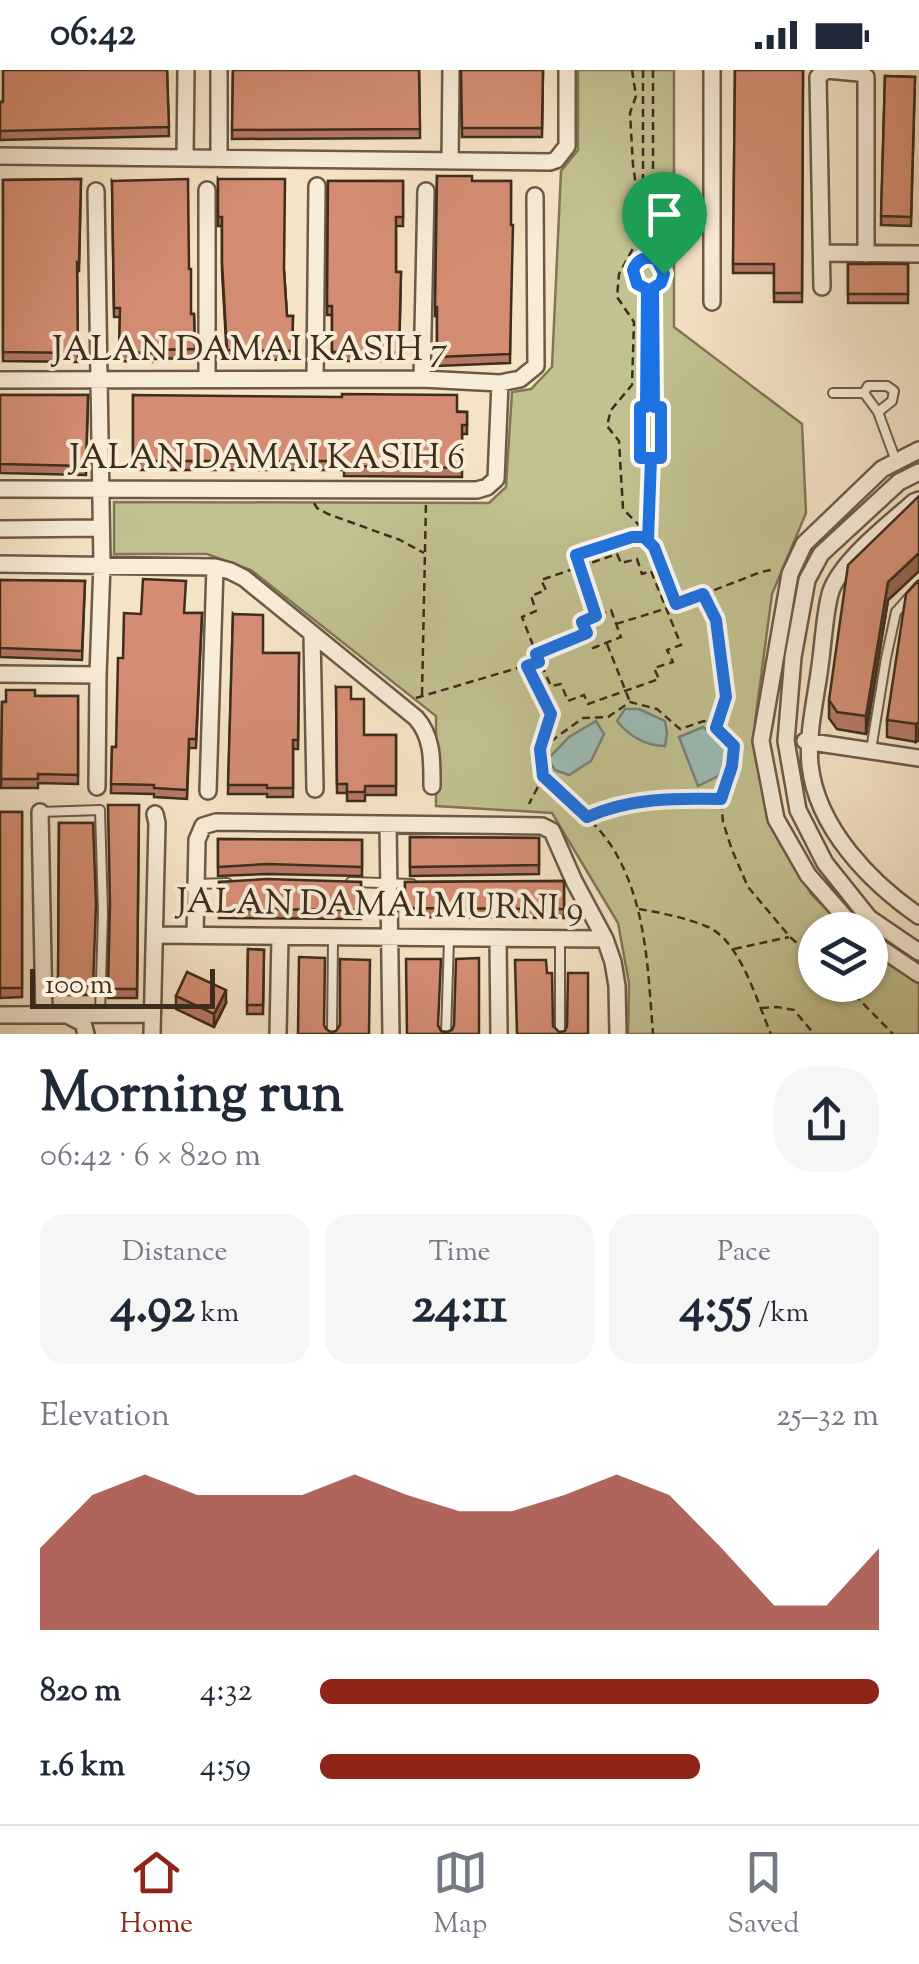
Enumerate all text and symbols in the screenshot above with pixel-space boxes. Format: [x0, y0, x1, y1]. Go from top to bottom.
text: 06:42 [50, 8, 135, 62]
pin [622, 172, 707, 275]
icon: arrive [637, 187, 692, 242]
street label: JALAN DAMAI KASIH 7 [50, 326, 448, 377]
street label: JALAN DAMAI KASIH 6 [67, 434, 465, 485]
street label: JALAN DAMAI MURNI 9 [174, 878, 584, 936]
map controls [798, 912, 888, 1002]
button: layers [798, 912, 888, 1002]
scale bar [30, 964, 215, 1008]
text: 100 m [45, 966, 113, 1006]
text: Morning run [40, 1057, 344, 1136]
button: share [774, 1067, 879, 1172]
text: 06:42 · 6 × 820 m [40, 1134, 261, 1180]
text: Distance [122, 1233, 228, 1273]
text: Time [428, 1233, 491, 1273]
text: Pace [717, 1233, 771, 1273]
text: 4.92 [110, 1273, 195, 1345]
text: 24:11 [412, 1273, 507, 1345]
text: 4:55 [679, 1273, 752, 1345]
text: km [195, 1294, 239, 1334]
text: /km [752, 1294, 809, 1334]
text: Elevation [40, 1394, 170, 1440]
text: 25–32 m [776, 1394, 879, 1440]
text: 820 m [40, 1669, 121, 1715]
text: 4:32 [200, 1669, 252, 1715]
text: 1.6 km [40, 1744, 125, 1790]
text: 4:59 [200, 1744, 251, 1790]
tab: Home [120, 1845, 193, 1945]
tab: Map [433, 1845, 488, 1945]
tab: Saved [727, 1845, 799, 1945]

